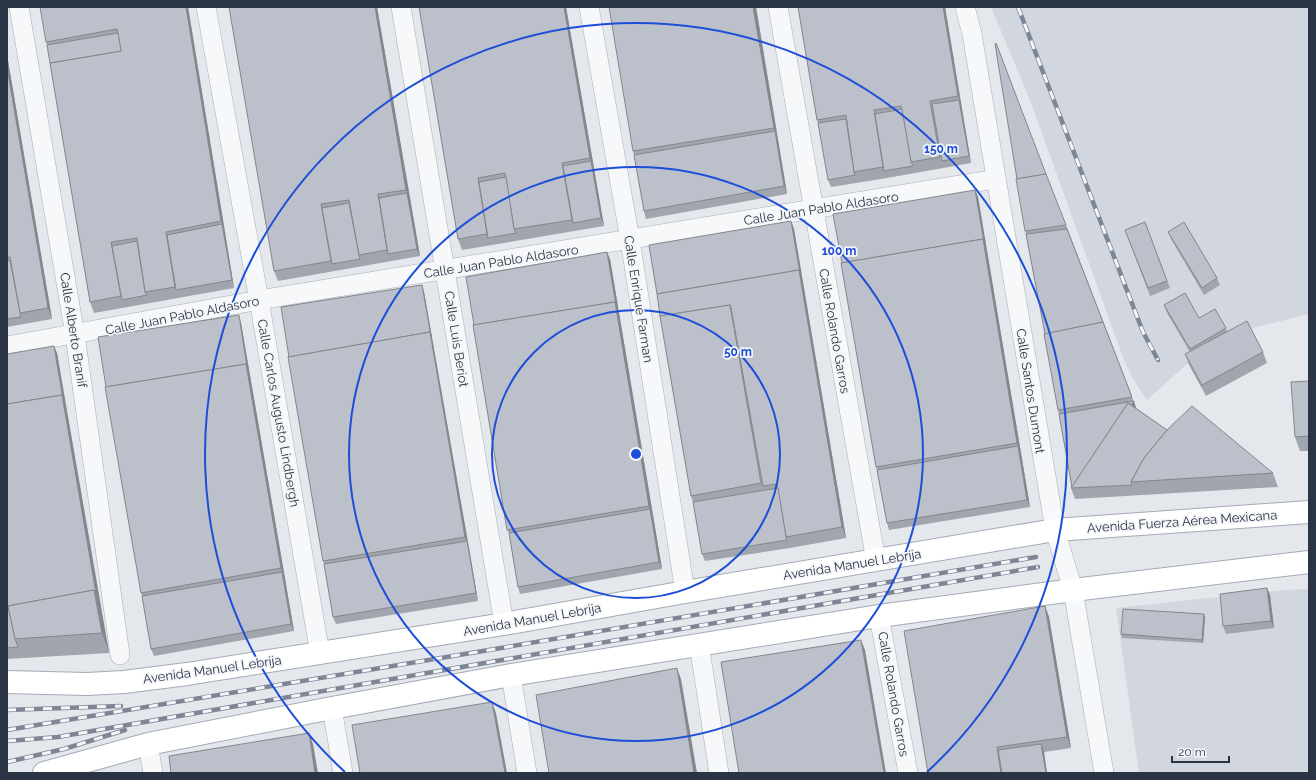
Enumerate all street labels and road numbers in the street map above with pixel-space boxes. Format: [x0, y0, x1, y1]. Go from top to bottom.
street label: Calle Juan Pablo Aldasoro [743, 189, 900, 228]
street label: Calle Enrique Farman [621, 234, 656, 364]
street label: Calle Juan Pablo Aldasoro [423, 242, 580, 281]
street label: Calle Rolando Garros [816, 267, 853, 395]
street label: Calle Alberto Branif [57, 271, 90, 389]
street label: Calle Luis Beriot [441, 290, 472, 389]
street label: Calle Juan Pablo Aldasoro [104, 293, 261, 338]
street label: Calle Carlos Augusto Lindbergh [255, 318, 302, 508]
street label: Calle Santos Dumont [1013, 327, 1048, 455]
street label: Avenida Fuerza Aérea Mexicana [1086, 507, 1278, 536]
street label: Avenida Manuel Lebrija [782, 546, 922, 583]
street label: Avenida Manuel Lebrija [462, 600, 602, 639]
street label: Calle Rolando Garros [875, 630, 912, 758]
street label: Avenida Manuel Lebrija [142, 652, 282, 687]

